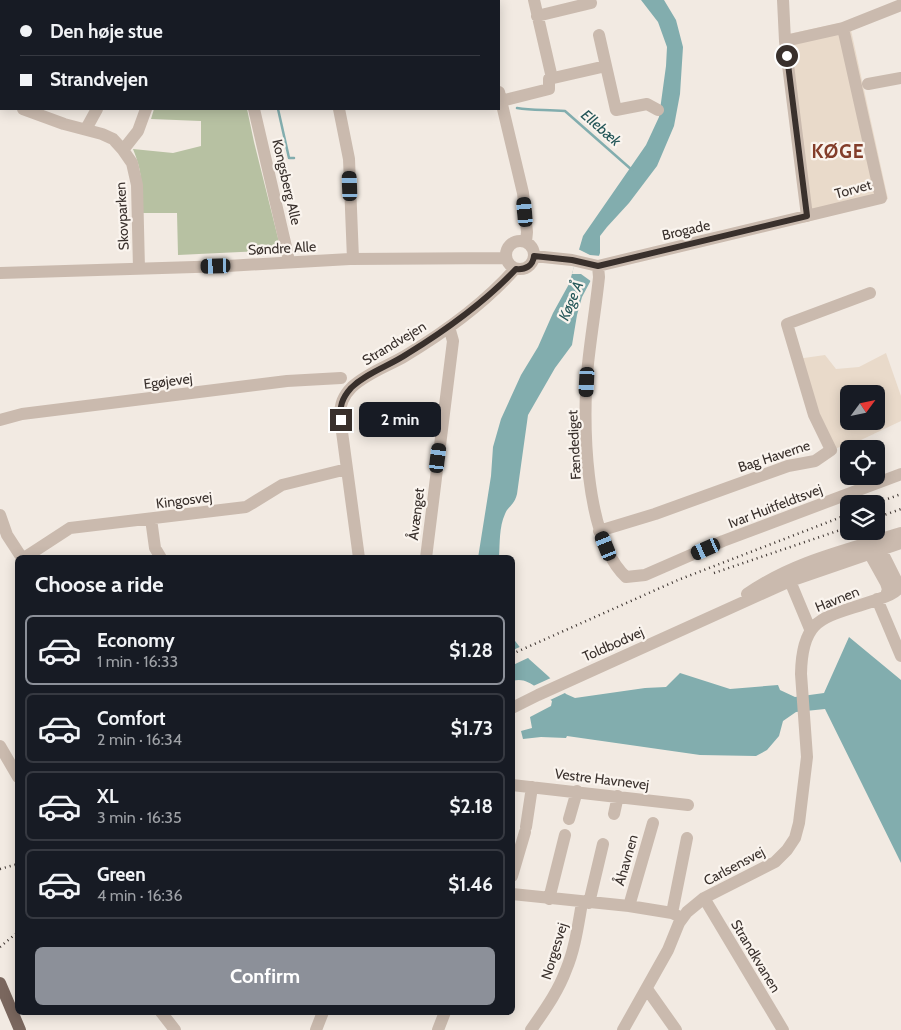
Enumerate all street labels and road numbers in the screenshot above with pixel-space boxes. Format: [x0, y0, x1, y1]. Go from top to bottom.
street label: Kongsberg Alle [268, 137, 306, 227]
street label: Torvet [833, 175, 874, 202]
street label: Skovparken [111, 181, 133, 251]
street label: Brogade [660, 216, 712, 244]
street label: Søndre Alle [247, 237, 317, 259]
street label: Strandvejen [359, 317, 429, 369]
street label: Egøjevej [142, 369, 194, 393]
street label: Fændediget [563, 409, 585, 480]
street label: Bag Haverne [736, 436, 812, 476]
street label: Ivar Huitfeldtsvej [725, 480, 825, 532]
street label: Åvænget [404, 487, 428, 541]
street label: Kingosvej [155, 488, 213, 512]
street label: Havnen [812, 582, 862, 616]
street label: Toldbodvej [580, 623, 646, 665]
street label: Vestre Havnevej [554, 764, 650, 794]
street label: Åhavnen [610, 832, 642, 888]
street label: Carlsensvej [700, 842, 768, 890]
street label: Strandkvanen [727, 916, 785, 996]
street label: Norgesvej [537, 920, 571, 982]

